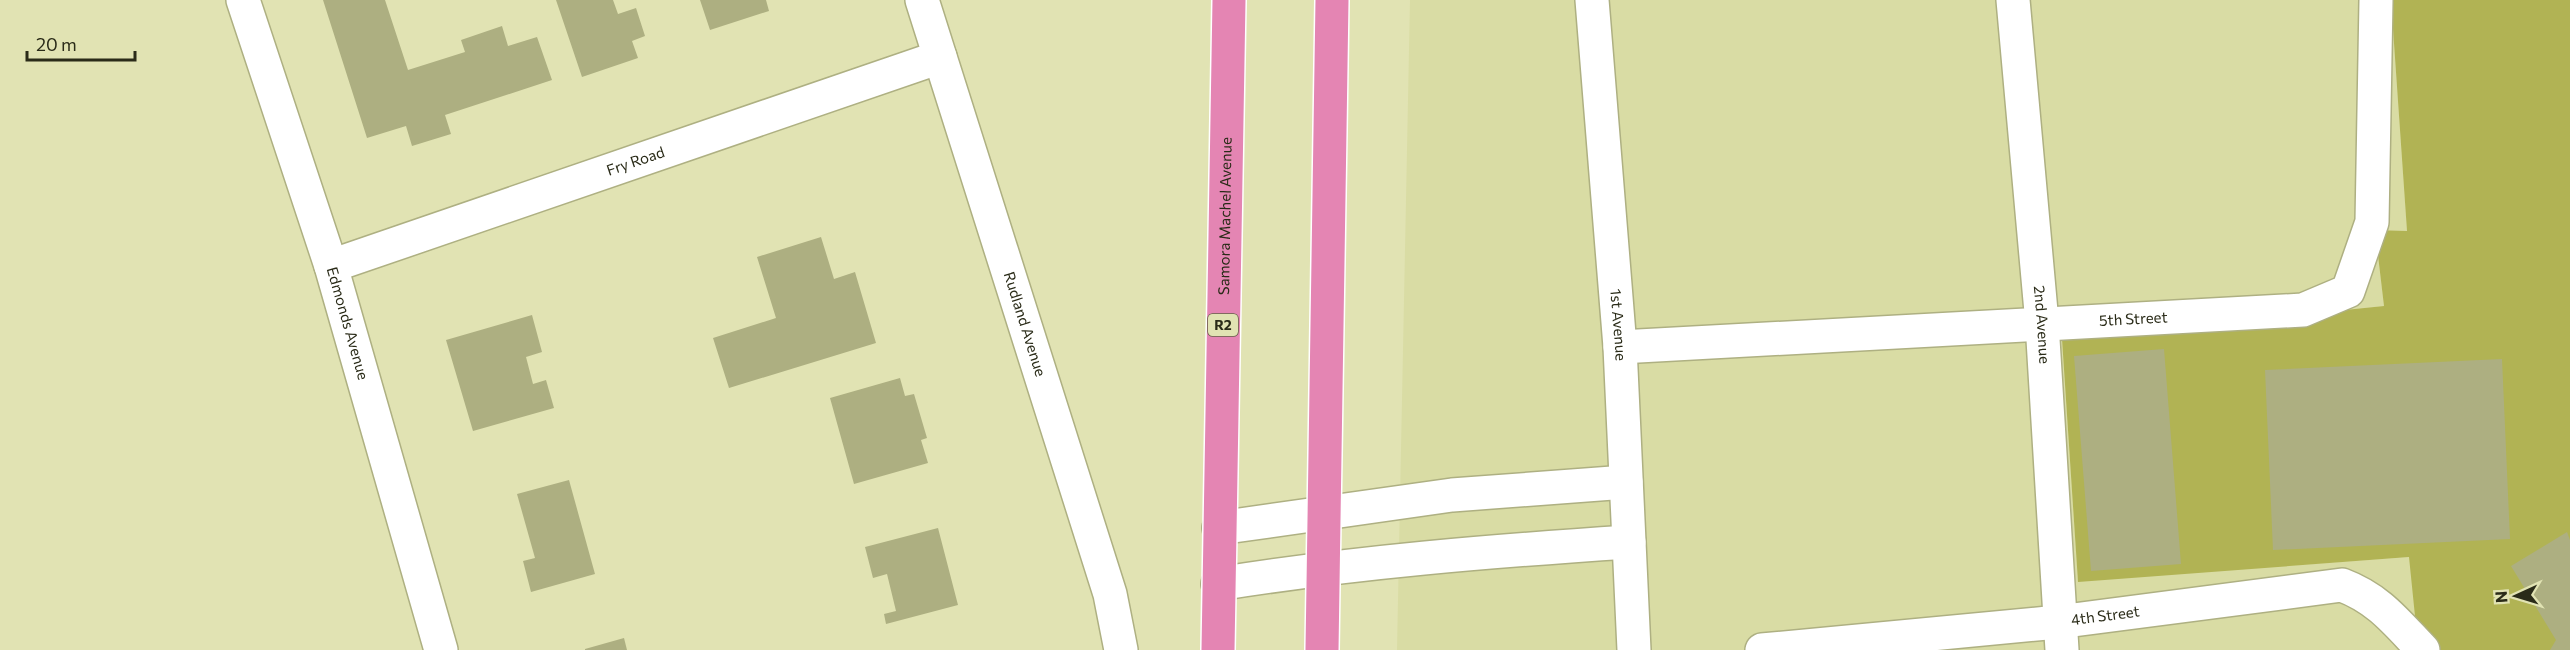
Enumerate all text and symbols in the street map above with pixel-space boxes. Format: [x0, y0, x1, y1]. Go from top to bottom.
scale bar [27, 24, 135, 62]
text: 20 m [36, 33, 77, 55]
street label: Samora Machel Avenue [1214, 137, 1235, 295]
street label: Fry Road [604, 142, 667, 179]
street label: Edmonds Avenue [324, 265, 373, 382]
street label: Rudland Avenue [1001, 269, 1051, 379]
street label: 2nd Avenue [2031, 285, 2054, 364]
street label: 1st Avenue [1607, 288, 1631, 361]
street label: 5th Street [2098, 307, 2168, 329]
road number: R2 [1208, 314, 1238, 336]
north arrow [2486, 566, 2546, 626]
text: N [2491, 590, 2510, 604]
street label: 4th Street [2070, 601, 2141, 628]

